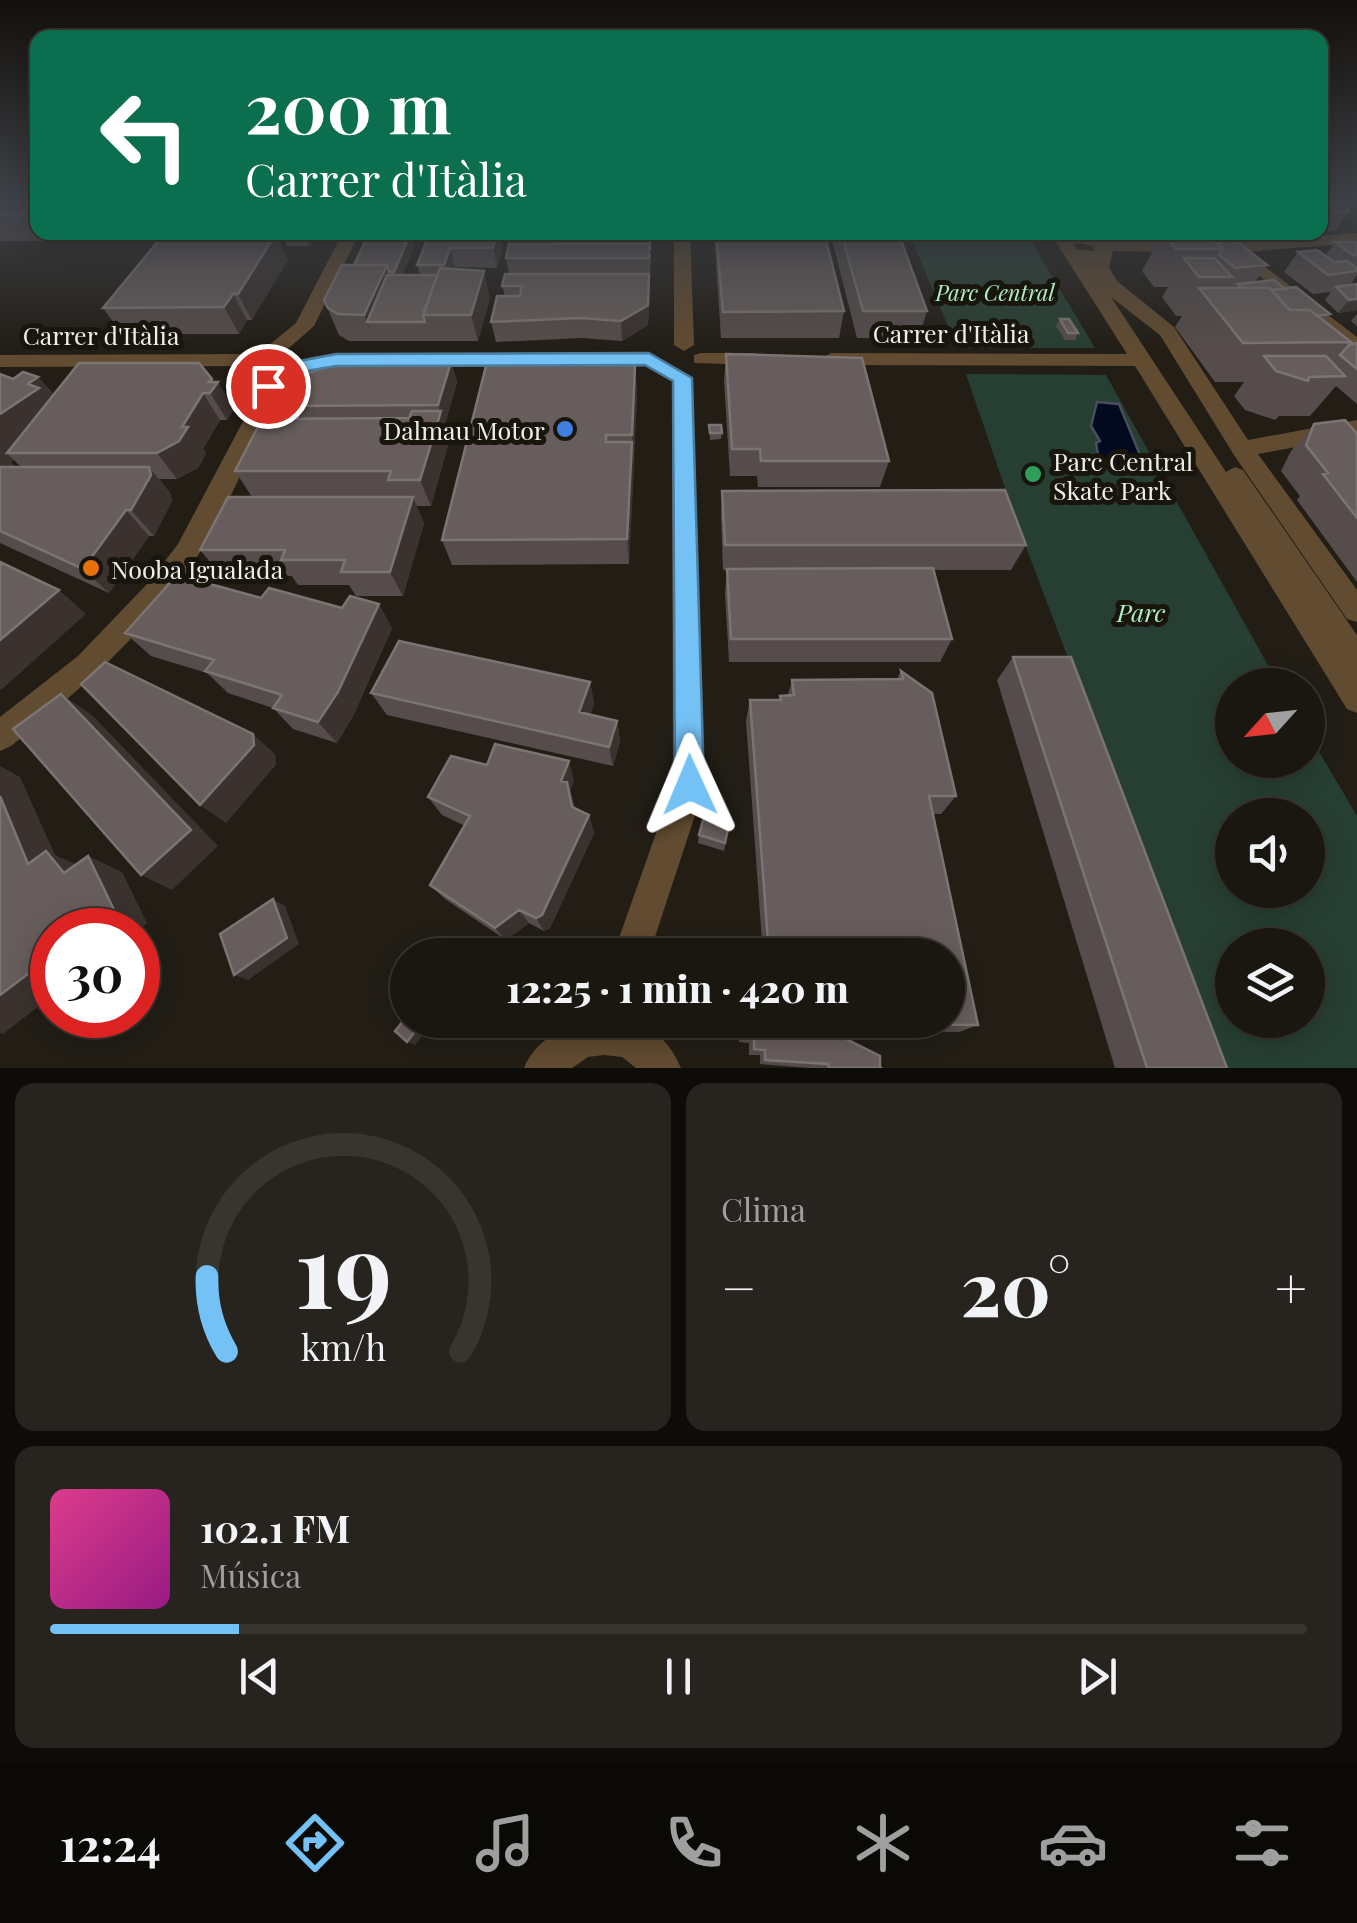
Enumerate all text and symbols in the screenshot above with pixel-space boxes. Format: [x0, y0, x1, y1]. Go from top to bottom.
text: 200 m [245, 58, 452, 152]
icon: left [80, 70, 210, 200]
text: Carrer d'Itàlia [245, 148, 527, 208]
park label: Parc Central [934, 277, 1055, 307]
street label: Carrer d'Itàlia [873, 316, 1030, 349]
street label: Carrer d'Itàlia [23, 318, 180, 351]
pin [226, 344, 311, 429]
icon: arrive [241, 359, 296, 414]
place label: Dalmau Motor [383, 413, 545, 446]
marker: Dalmau Motor [554, 418, 576, 440]
place label: Parc Central Skate Park [1053, 444, 1193, 506]
marker: Parc Central Skate Park [1022, 463, 1044, 485]
place label: Nooba Igualada [111, 552, 284, 585]
marker: Nooba Igualada [80, 557, 102, 579]
park label: Parc [1116, 595, 1165, 628]
north arrow [1215, 668, 1325, 778]
map controls [1215, 668, 1325, 1038]
position arrow [638, 733, 742, 837]
button: sound [1215, 798, 1325, 908]
speed limit sign: 30 [30, 908, 160, 1038]
button: layers [1215, 928, 1325, 1038]
text: 12:25 · 1 min · 420 m [506, 962, 849, 1013]
text: Clima [721, 1187, 806, 1230]
text: 19 [294, 1196, 392, 1335]
text: 20° [961, 1236, 1070, 1336]
text: − [721, 1249, 757, 1323]
text: + [1275, 1249, 1307, 1323]
text: km/h [300, 1322, 386, 1370]
text: 102.1 FM [200, 1502, 350, 1553]
text: Música [200, 1553, 301, 1596]
icon: previous [232, 1649, 287, 1704]
icon: pause [651, 1649, 706, 1704]
icon: next [1070, 1649, 1125, 1704]
icon: directions [280, 1808, 350, 1878]
icon: music [470, 1808, 540, 1878]
icon: phone [659, 1808, 729, 1878]
icon: climate [848, 1808, 918, 1878]
icon: car [1038, 1808, 1108, 1878]
icon: filters [1227, 1808, 1297, 1878]
text: 12:24 [60, 1813, 161, 1873]

